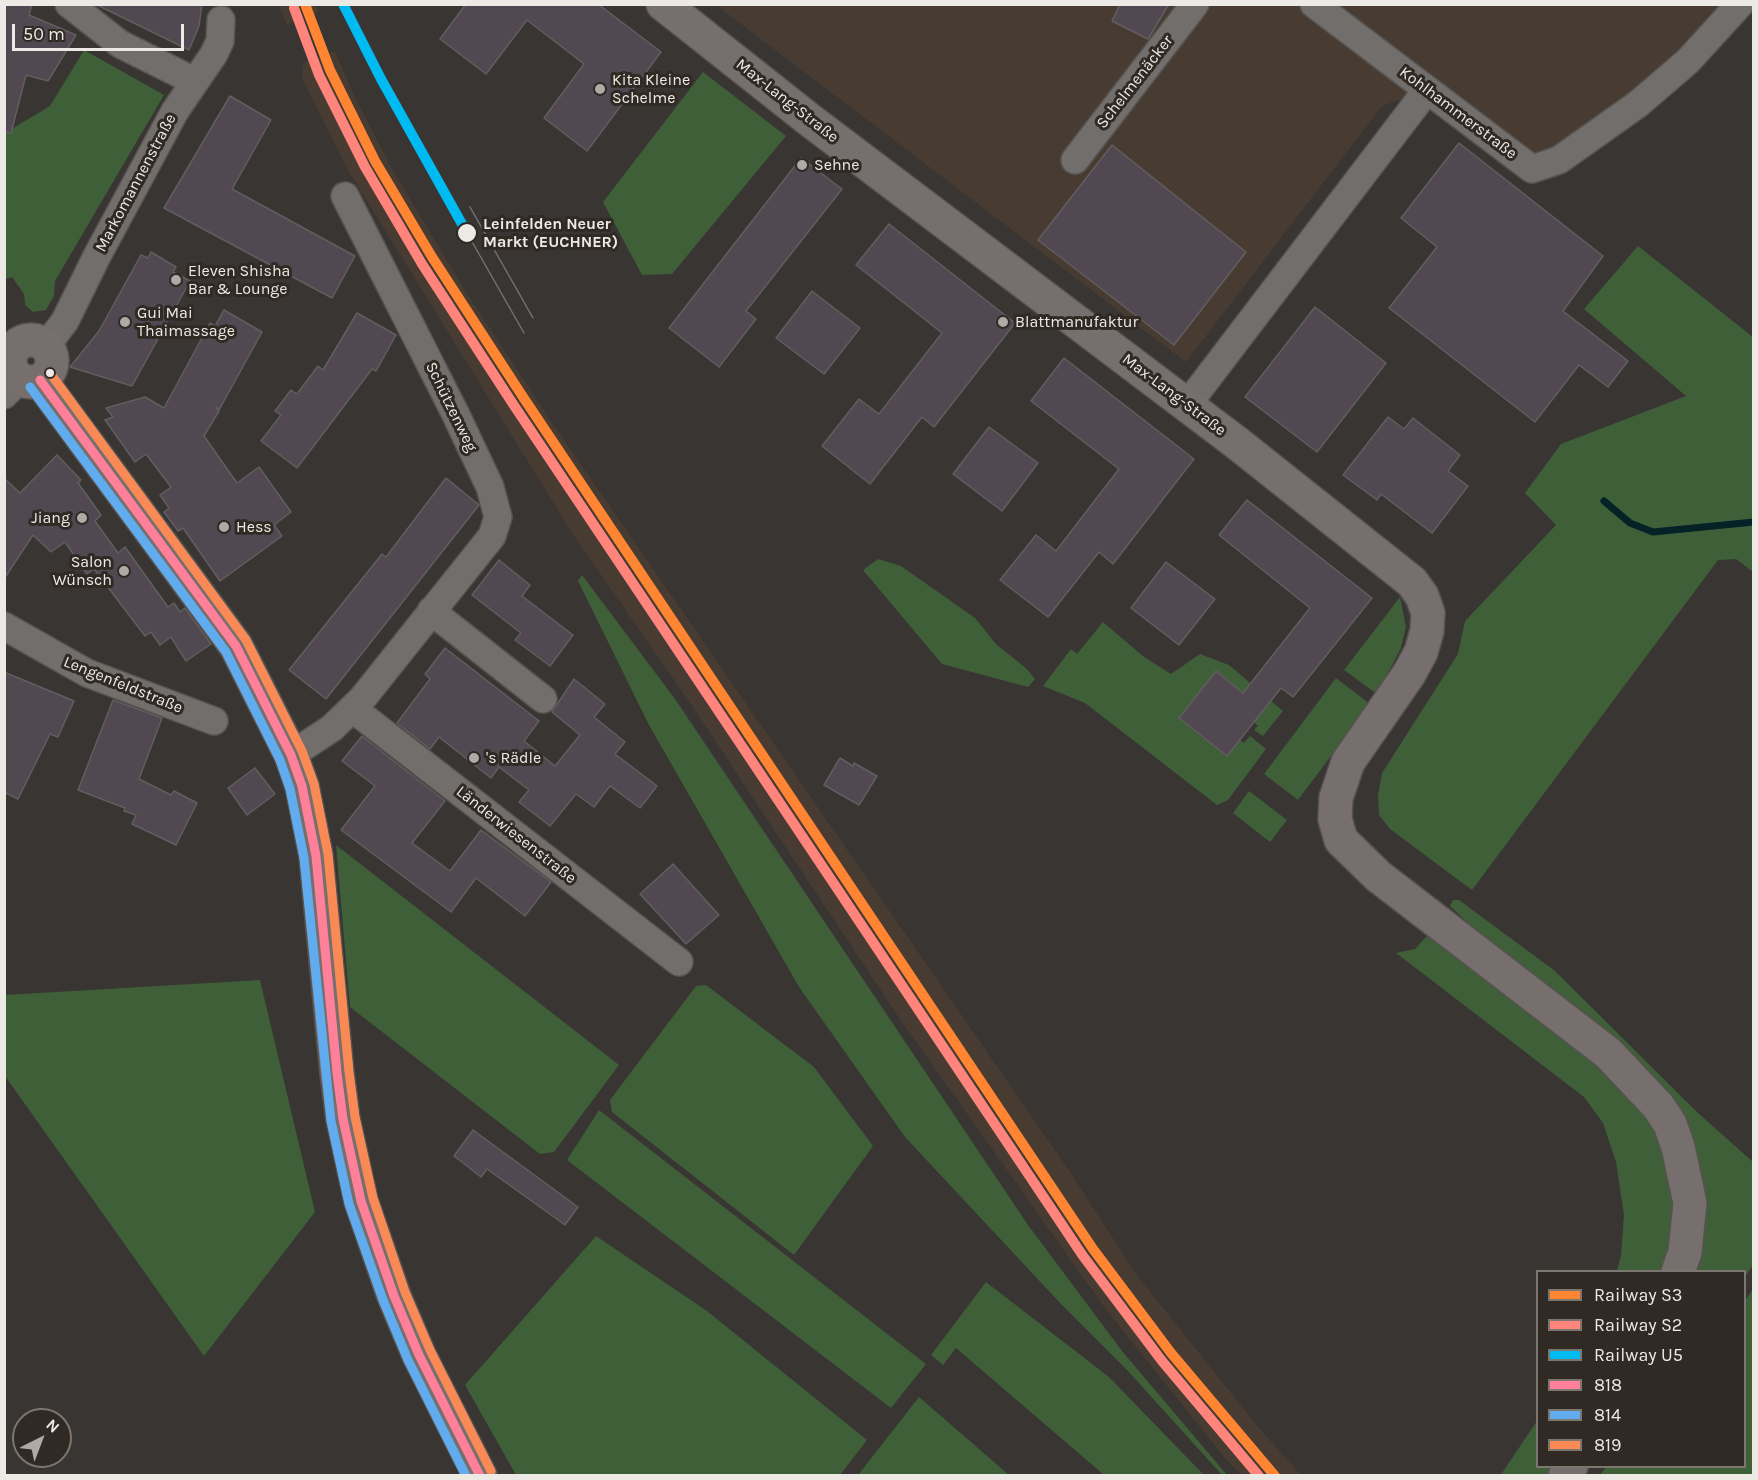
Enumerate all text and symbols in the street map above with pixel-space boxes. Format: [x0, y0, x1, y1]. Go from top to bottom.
scale bar [15, 12, 188, 50]
text: 50 m [23, 23, 65, 45]
street label: Schelmenäcker [1093, 31, 1177, 133]
street label: Max-Lang-Straße [732, 55, 842, 147]
street label: Kohlhammerstraße [1396, 63, 1520, 163]
place label: Kita Kleine Schelme [612, 70, 690, 108]
marker: Kita Kleine Schelme [593, 82, 607, 96]
street label: Markomannenstraße [91, 111, 181, 255]
place label: Sehne [814, 155, 859, 175]
marker: Sehne [795, 158, 809, 172]
place label: Leinfelden Neuer Markt (EUCHNER) [483, 214, 618, 252]
marker: Leinfelden Neuer Markt (EUCHNER) [456, 222, 478, 244]
place label: Eleven Shisha Bar & Lounge [188, 261, 290, 299]
marker: Eleven Shisha Bar & Lounge [169, 273, 183, 287]
place label: Gui Mai Thaimassage [137, 303, 235, 341]
place label: Blattmanufaktur [1015, 312, 1138, 332]
marker: Gui Mai Thaimassage [118, 315, 132, 329]
marker: Blattmanufaktur [996, 315, 1010, 329]
street label: Max-Lang-Straße [1118, 350, 1230, 440]
street label: Schützenweg [421, 359, 481, 455]
unlabelled marker [44, 367, 56, 379]
place label: Jiang [31, 508, 70, 528]
marker: Jiang [75, 511, 89, 525]
place label: Hess [236, 517, 272, 537]
marker: Hess [217, 520, 231, 534]
place label: Salon Wünsch [52, 552, 112, 590]
marker: Salon Wünsch [117, 564, 131, 578]
street label: Lengenfeldstraße [61, 652, 185, 718]
place label: 's Rädle [486, 748, 541, 768]
marker: 's Rädle [467, 751, 481, 765]
street label: Länderwiesenstraße [452, 782, 580, 888]
legend [1536, 1270, 1746, 1468]
text: Railway S3 [1594, 1284, 1682, 1306]
text: Railway S2 [1594, 1314, 1682, 1336]
text: Railway U5 [1594, 1344, 1683, 1366]
text: 818 [1594, 1374, 1622, 1396]
text: 814 [1594, 1404, 1621, 1426]
north arrow [12, 1408, 72, 1468]
text: N [42, 1415, 64, 1437]
text: 819 [1594, 1434, 1621, 1456]

